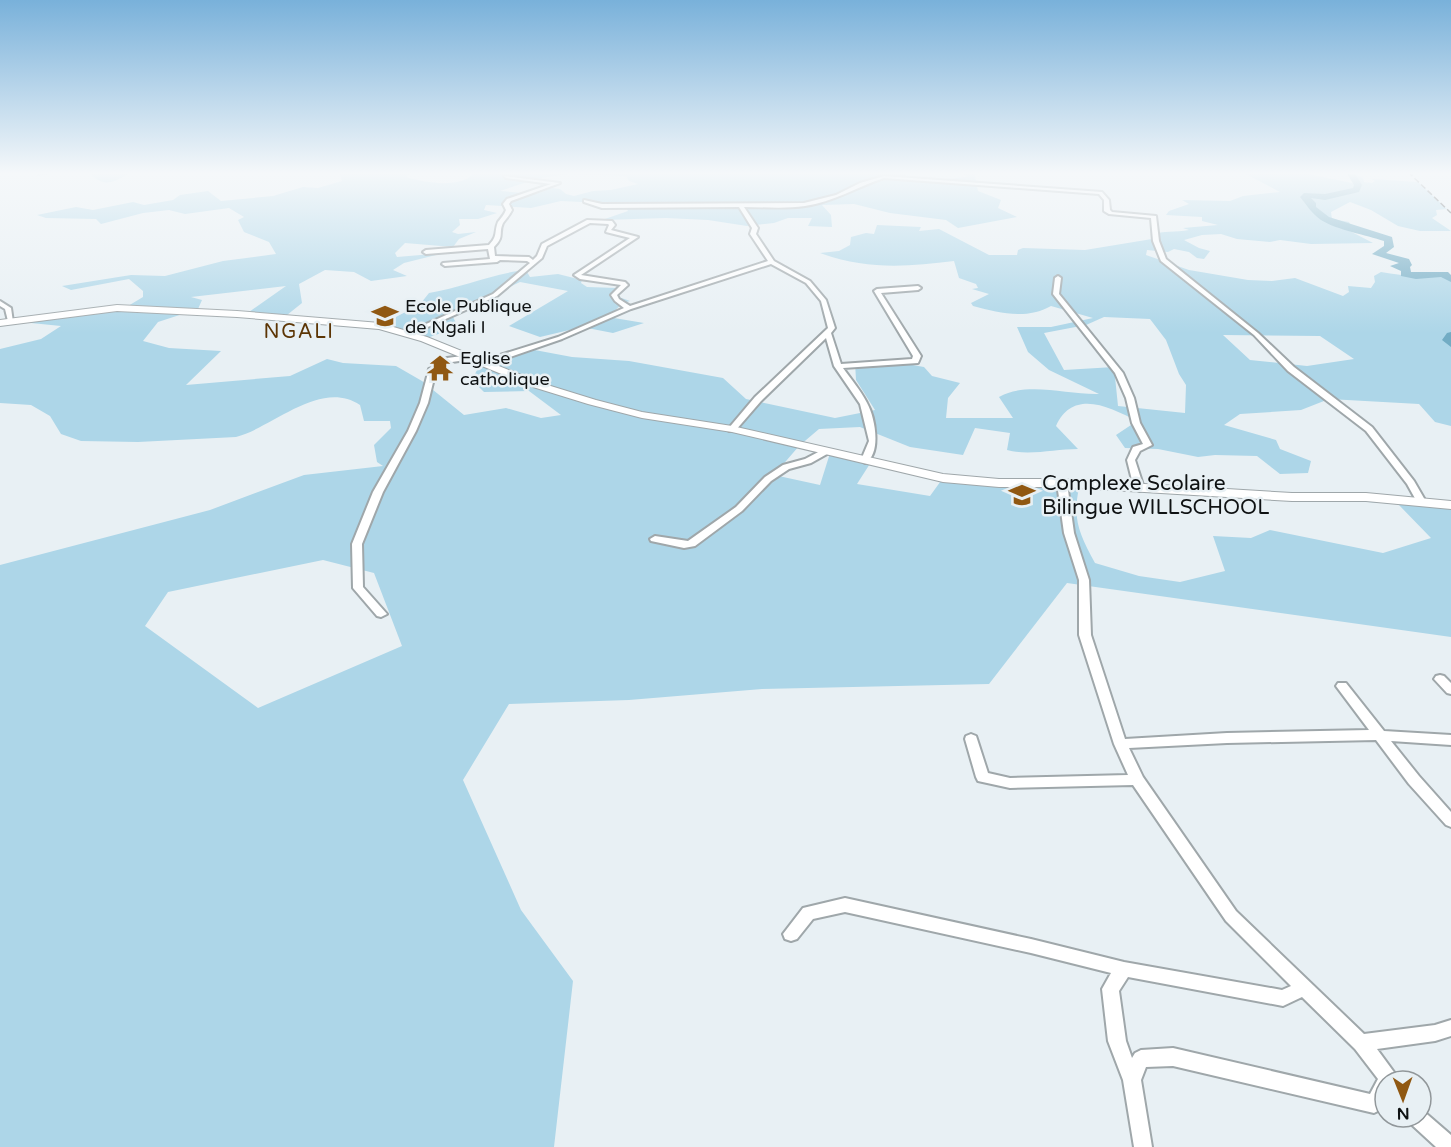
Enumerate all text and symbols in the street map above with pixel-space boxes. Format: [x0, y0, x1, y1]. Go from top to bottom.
place label: Ecole Publique de Ngali I [405, 295, 532, 338]
school or university icon: Ecole Publique de Ngali I [370, 301, 400, 331]
district label: NGALI [264, 320, 334, 344]
place label: Eglise catholique [460, 347, 550, 390]
temple icon: Eglise catholique [425, 353, 455, 383]
place label: Complexe Scolaire Bilingue WILLSCHOOL [1042, 471, 1269, 520]
school or university icon: Complexe Scolaire Bilingue WILLSCHOOL [1007, 480, 1037, 510]
north arrow [1373, 1069, 1433, 1129]
text: N [1397, 1103, 1410, 1123]

